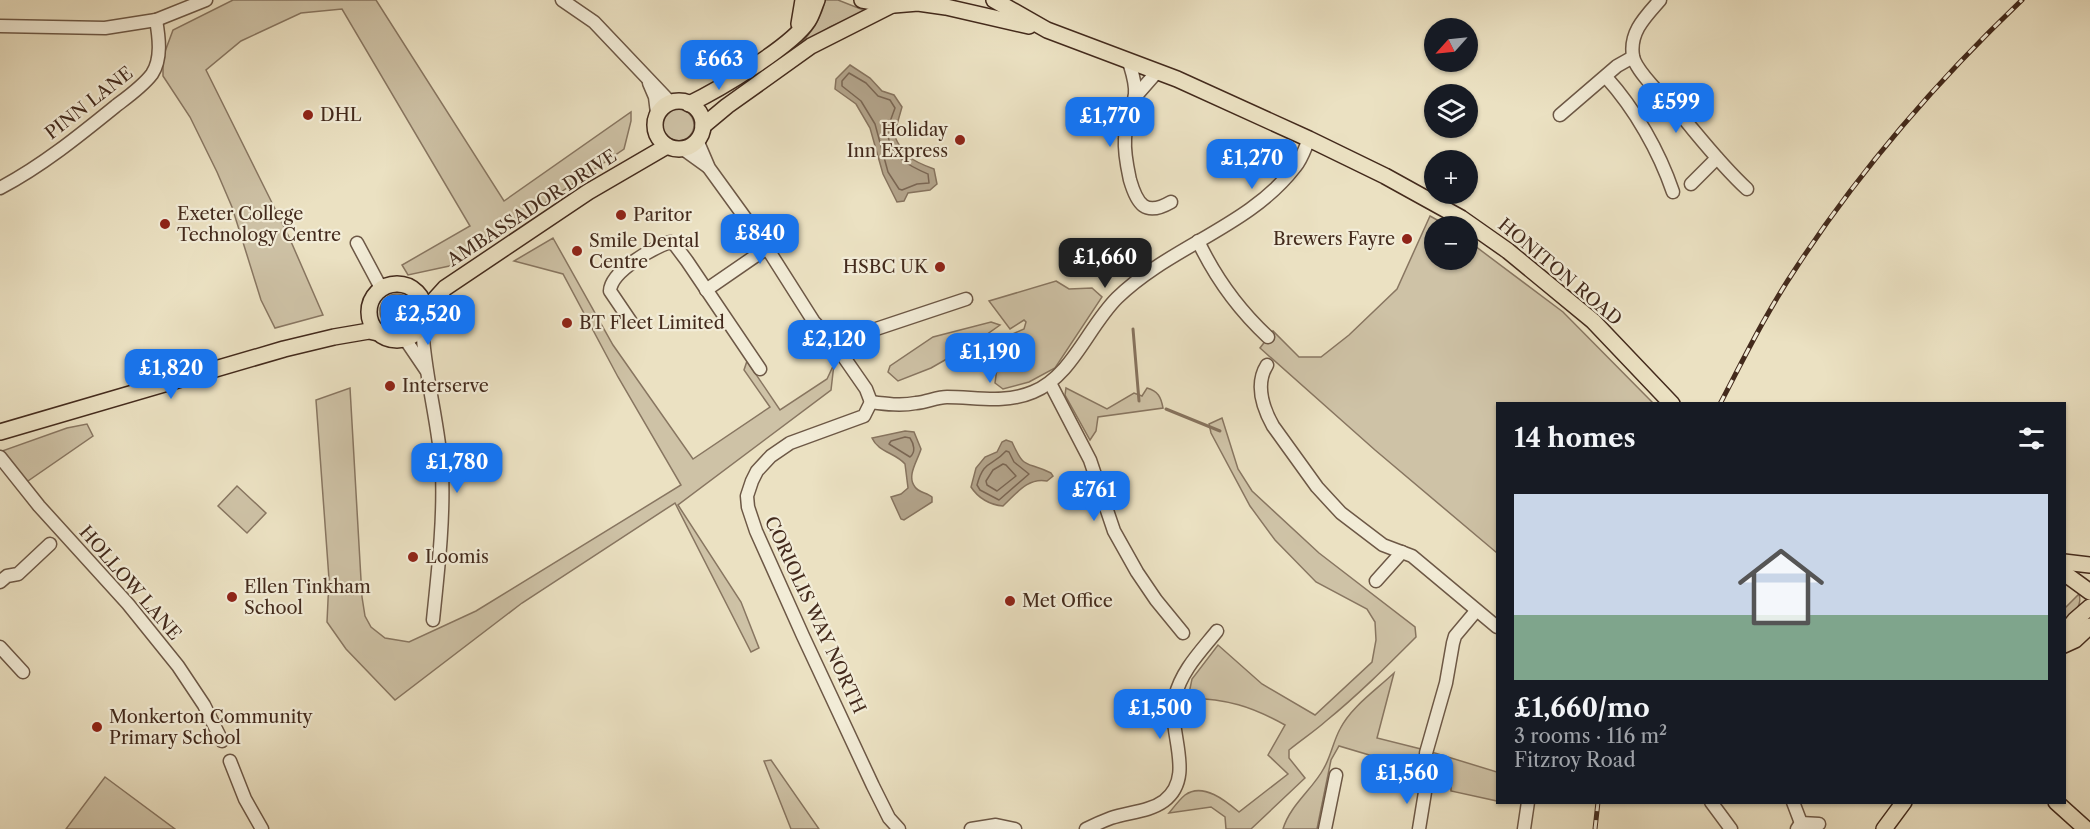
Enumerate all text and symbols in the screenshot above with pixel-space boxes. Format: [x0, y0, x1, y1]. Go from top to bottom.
north arrow [1424, 18, 1478, 72]
map controls [1424, 18, 1478, 270]
pin: £663 [683, 40, 755, 91]
text: £663 [695, 47, 743, 71]
street label: PINN LANE [41, 62, 137, 144]
pin: £599 [1640, 83, 1712, 134]
button: layers [1424, 84, 1478, 138]
text: £599 [1652, 90, 1700, 114]
pin: £1,770 [1061, 97, 1159, 148]
place label: DHL [320, 104, 362, 126]
text: £1,770 [1079, 104, 1141, 128]
marker: DHL [301, 108, 315, 122]
place label: Holiday Inn Express [847, 119, 949, 162]
marker: Holiday Inn Express [953, 133, 967, 147]
pin: £1,270 [1203, 139, 1301, 190]
street label: AMBASSADOR DRIVE [442, 145, 621, 272]
text: £1,270 [1221, 146, 1283, 170]
button: + [1424, 150, 1478, 204]
place label: Exeter College Technology Centre [177, 203, 341, 246]
place label: Paritor [633, 204, 693, 226]
marker: Paritor [614, 208, 628, 222]
pin: £840 [724, 214, 796, 265]
street label: HONITON ROAD [1494, 214, 1626, 330]
button: − [1424, 216, 1478, 270]
marker: Exeter College Technology Centre [158, 217, 172, 231]
text: £840 [735, 221, 785, 245]
place label: Brewers Fayre [1273, 228, 1395, 250]
place label: Smile Dental Centre [589, 230, 699, 273]
marker: Brewers Fayre [1400, 232, 1414, 246]
pin: £1,660 [1056, 238, 1154, 289]
marker: Smile Dental Centre [570, 244, 584, 258]
text: £1,660 [1073, 245, 1137, 269]
place label: HSBC UK [843, 256, 929, 278]
marker: HSBC UK [933, 260, 947, 274]
pin: £2,520 [379, 295, 477, 346]
text: £2,520 [395, 302, 461, 326]
place label: BT Fleet Limited [579, 312, 725, 334]
marker: BT Fleet Limited [560, 316, 574, 330]
pin: £2,120 [785, 320, 883, 371]
text: £2,120 [802, 327, 866, 351]
pin: £1,190 [941, 333, 1039, 384]
text: £1,190 [959, 340, 1021, 364]
pin: £1,820 [122, 349, 220, 400]
text: £1,820 [139, 356, 203, 380]
place label: Interserve [402, 375, 489, 397]
marker: Interserve [383, 379, 397, 393]
text: 14 homes [1514, 422, 1636, 454]
icon: filters [2015, 422, 2048, 455]
pin: £1,780 [408, 443, 506, 494]
text: £1,780 [425, 450, 489, 474]
pin: £761 [1058, 471, 1130, 522]
text: £761 [1072, 478, 1116, 502]
street label: CORIOLIS WAY NORTH [760, 513, 870, 717]
street label: HOLLOW LANE [74, 521, 186, 645]
icon: home [1727, 533, 1835, 641]
place label: Loomis [425, 546, 489, 568]
marker: Loomis [406, 550, 420, 564]
place label: Ellen Tinkham School [244, 576, 371, 619]
marker: Ellen Tinkham School [225, 590, 239, 604]
place label: Met Office [1022, 590, 1113, 612]
marker: Met Office [1003, 594, 1017, 608]
pin: £1,500 [1111, 689, 1209, 740]
text: £1,660/mo [1514, 692, 1650, 724]
text: £1,500 [1128, 696, 1192, 720]
place label: Monkerton Community Primary School [109, 706, 314, 749]
marker: Monkerton Community Primary School [90, 720, 104, 734]
text: 3 rooms · 116 m² [1514, 724, 1667, 748]
text: Fitzroy Road [1514, 748, 1636, 772]
pin: £1,560 [1358, 754, 1456, 805]
text: £1,560 [1375, 761, 1439, 785]

